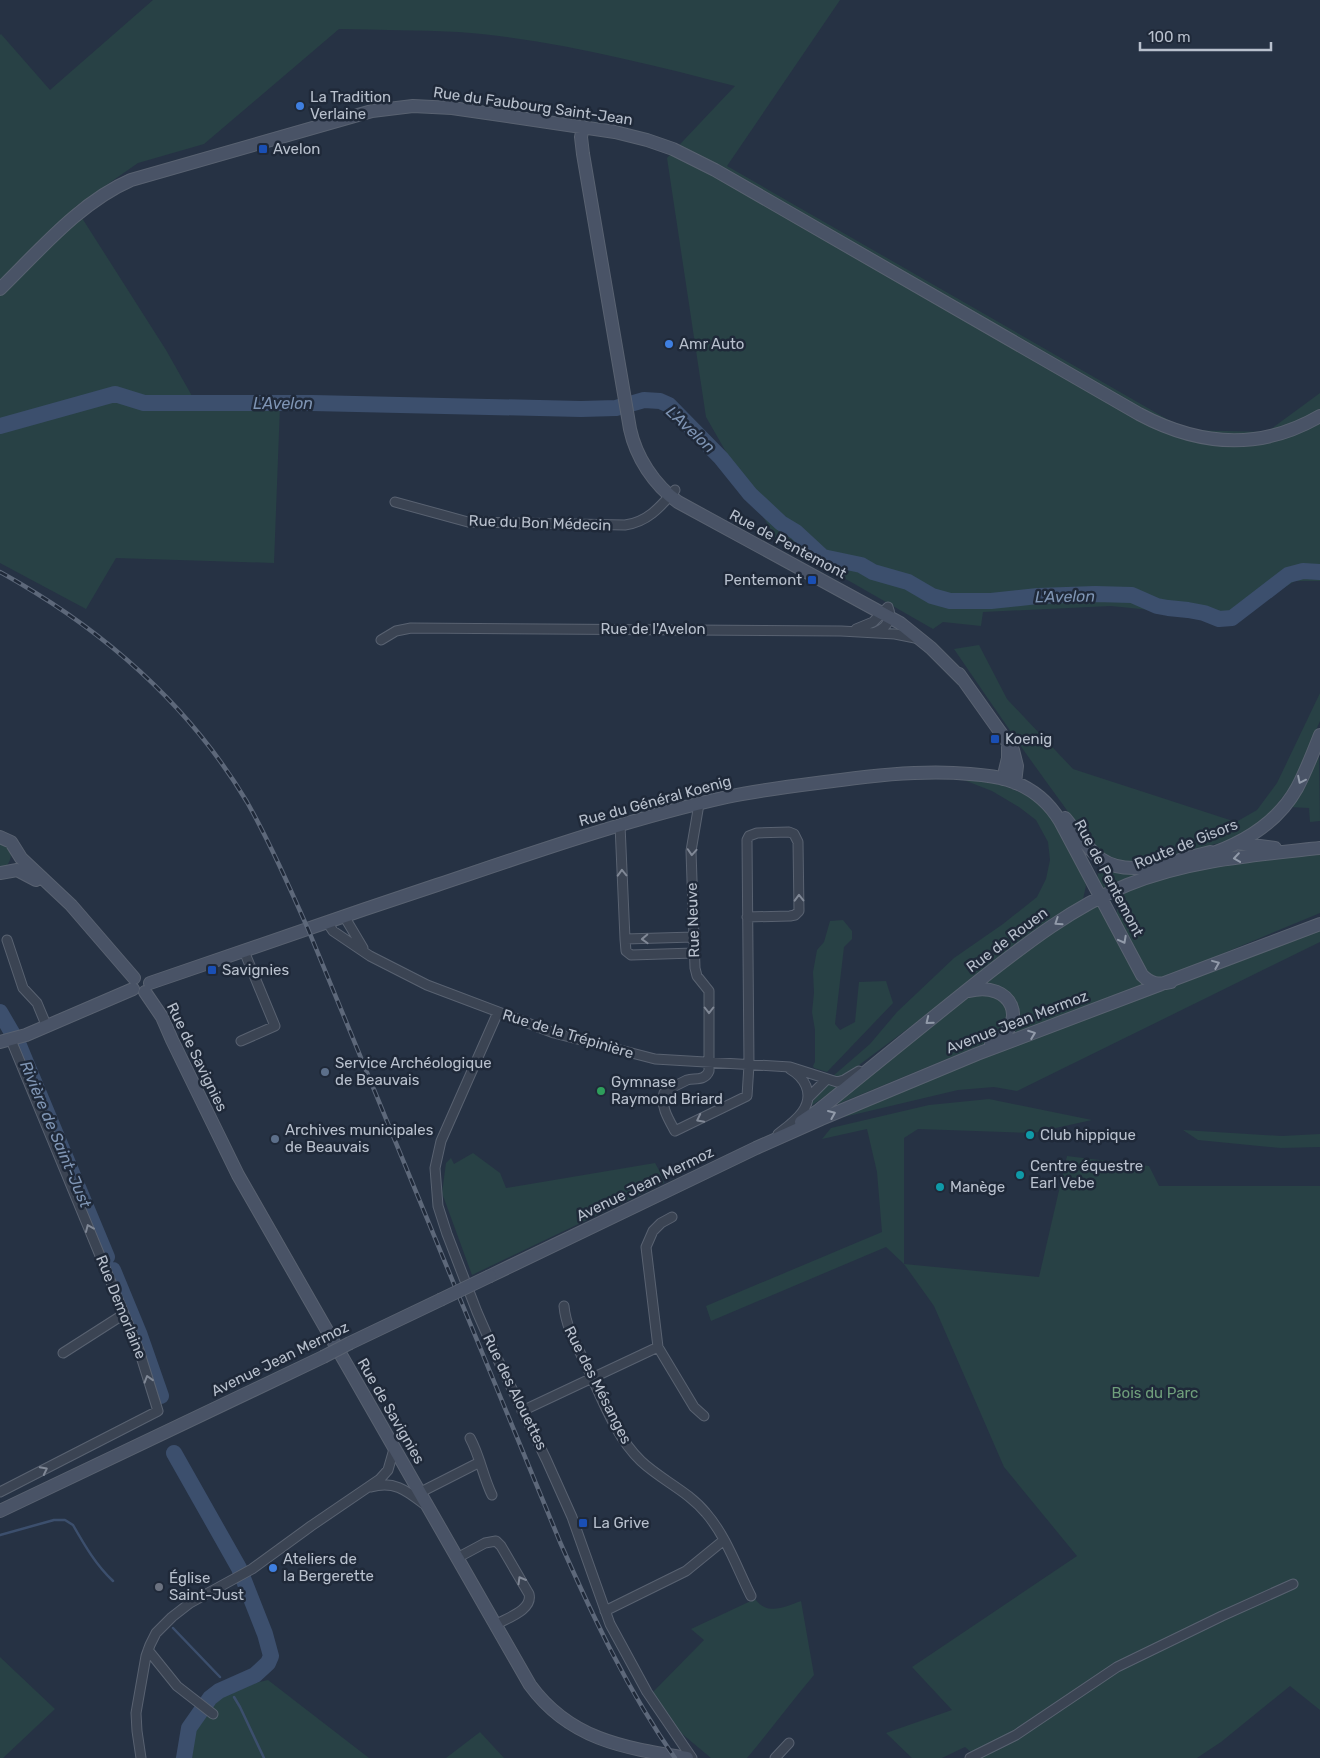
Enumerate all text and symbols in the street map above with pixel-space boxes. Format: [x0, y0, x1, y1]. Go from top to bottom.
scale bar [1140, 20, 1271, 52]
text: 100 m [1148, 28, 1190, 46]
street label: Rue du Faubourg Saint-Jean [432, 83, 634, 129]
place label: La Tradition Verlaine [310, 88, 391, 123]
marker: La Tradition Verlaine [294, 100, 306, 112]
place label: Avelon [273, 140, 320, 158]
marker: Avelon [257, 143, 269, 155]
place label: Amr Auto [679, 335, 744, 353]
marker: Amr Auto [663, 338, 675, 350]
water label: L'Avelon [253, 394, 313, 413]
water label: L'Avelon [662, 402, 719, 457]
street label: Rue de Pentemont [726, 506, 850, 582]
street label: Rue du Bon Médecin [468, 512, 612, 534]
place label: Pentemont [724, 571, 802, 589]
marker: Pentemont [806, 574, 818, 586]
water label: L'Avelon [1035, 586, 1095, 607]
street label: Rue de l'Avelon [600, 620, 706, 638]
place label: Koenig [1005, 730, 1052, 748]
marker: Koenig [989, 733, 1001, 745]
street label: Rue du Général Koenig [577, 772, 733, 830]
one-way arrow [1297, 775, 1307, 784]
street label: Route de Gisors [1132, 815, 1241, 873]
street label: Rue de Pentemont [1071, 816, 1147, 940]
one-way arrow [687, 848, 698, 856]
one-way arrow [1233, 852, 1241, 862]
one-way arrow [617, 869, 628, 877]
street label: Rue Neuve [683, 882, 703, 958]
one-way arrow [794, 894, 805, 902]
street label: Rue de Rouen [963, 904, 1051, 976]
one-way arrow [1054, 916, 1064, 925]
one-way arrow [641, 933, 649, 944]
one-way arrow [1117, 935, 1127, 944]
one-way arrow [1211, 959, 1220, 970]
place label: Savignies [222, 961, 289, 979]
marker: Savignies [206, 964, 218, 976]
street label: Avenue Jean Mermoz [943, 986, 1091, 1057]
street label: Rue de Savignies [163, 1000, 231, 1115]
street label: Rue de la Trépinière [500, 1005, 636, 1063]
one-way arrow [704, 1006, 714, 1014]
one-way arrow [926, 1016, 935, 1025]
one-way arrow [1027, 1030, 1036, 1040]
place label: Service Archéologique de Beauvais [335, 1054, 492, 1089]
water label: Rivière de Saint-Just [16, 1058, 95, 1211]
marker: Service Archéologique de Beauvais [319, 1066, 331, 1078]
place label: Gymnase Raymond Briard [611, 1073, 723, 1108]
marker: Gymnase Raymond Briard [595, 1085, 607, 1097]
one-way arrow [828, 1110, 836, 1120]
one-way arrow [696, 1113, 705, 1123]
place label: Archives municipales de Beauvais [285, 1121, 434, 1156]
place label: Club hippique [1040, 1126, 1136, 1144]
marker: Club hippique [1024, 1129, 1036, 1141]
marker: Archives municipales de Beauvais [269, 1133, 281, 1145]
street label: Avenue Jean Mermoz [573, 1143, 717, 1225]
place label: Centre équestre Earl Vebe [1030, 1157, 1143, 1192]
marker: Centre équestre Earl Vebe [1014, 1169, 1026, 1181]
place label: Manège [950, 1178, 1005, 1196]
marker: Manège [934, 1181, 946, 1193]
one-way arrow [85, 1224, 95, 1233]
street label: Rue Demorlaine [92, 1252, 150, 1362]
street label: Avenue Jean Mermoz [208, 1318, 352, 1400]
street label: Rue des Mésanges [560, 1323, 636, 1447]
street label: Rue des Alouettes [479, 1331, 551, 1453]
street label: Rue de Savignies [353, 1355, 429, 1467]
one-way arrow [144, 1375, 154, 1384]
park label: Bois du Parc [1112, 1384, 1198, 1402]
one-way arrow [38, 1466, 47, 1476]
place label: La Grive [593, 1514, 649, 1532]
marker: La Grive [577, 1517, 589, 1529]
place label: Ateliers de la Bergerette [283, 1550, 374, 1585]
marker: Ateliers de la Bergerette [267, 1562, 279, 1574]
place label: Église Saint-Just [169, 1569, 244, 1604]
one-way arrow [517, 1576, 527, 1585]
marker: Église Saint-Just [153, 1581, 165, 1593]

